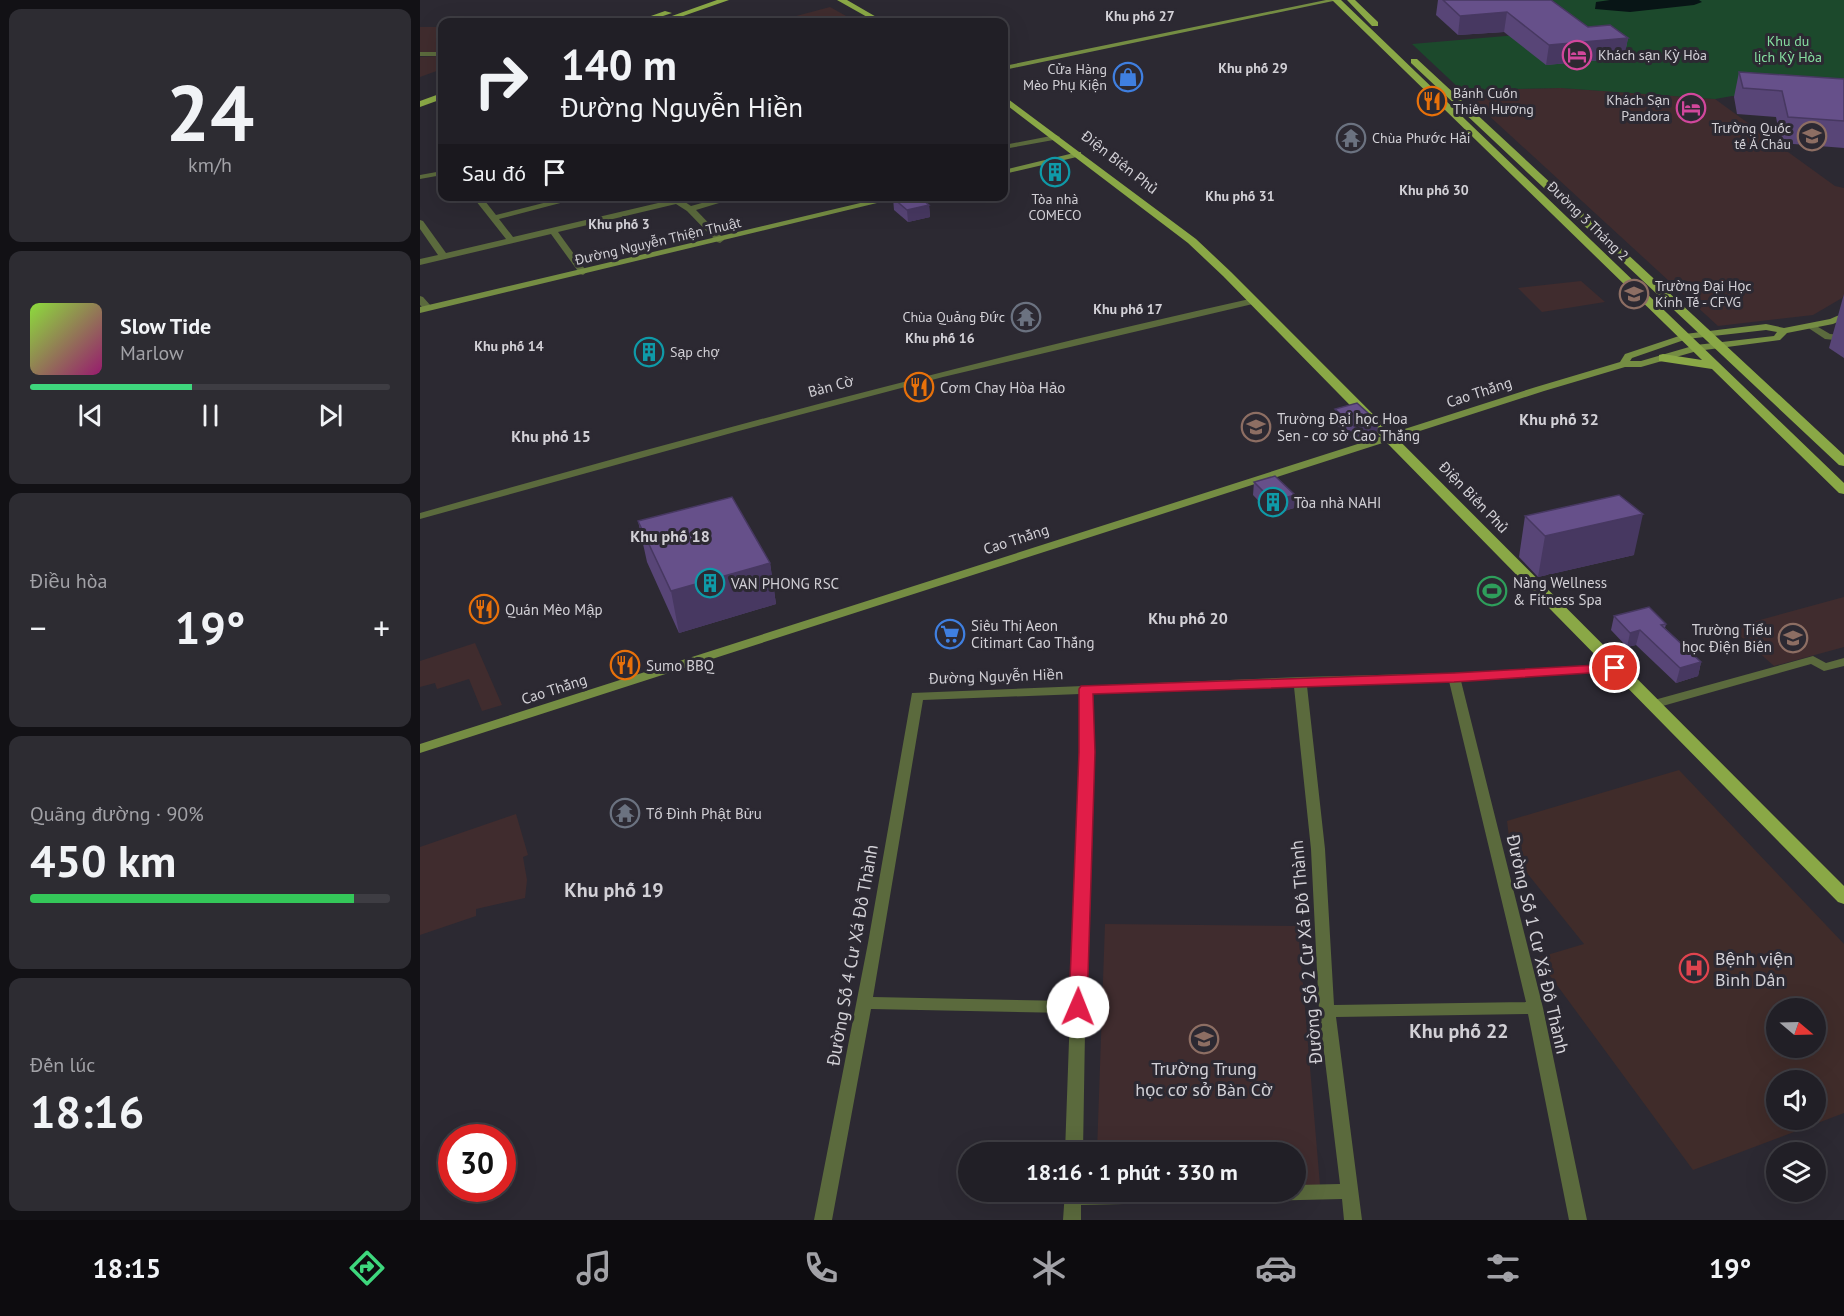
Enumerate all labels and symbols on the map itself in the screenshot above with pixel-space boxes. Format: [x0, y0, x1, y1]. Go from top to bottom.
district label: Khu phố 27 [1105, 7, 1175, 25]
park label: Khu du lịch Kỳ Hòa [1754, 32, 1822, 66]
hotel icon: Khách sạn Kỳ Hòa [1561, 39, 1593, 71]
place label: Khách sạn Kỳ Hòa [1598, 46, 1707, 64]
district label: Khu phố 29 [1218, 59, 1288, 77]
place label: Cửa Hàng Mèo Phụ Kiện [1023, 60, 1107, 94]
shop icon: Cửa Hàng Mèo Phụ Kiện [1112, 61, 1144, 93]
place label: Bánh Cuốn Thiên Hương [1453, 84, 1534, 118]
restaurant icon: Bánh Cuốn Thiên Hương [1416, 85, 1448, 117]
place label: Khách Sạn Pandora [1606, 91, 1670, 125]
hotel icon: Khách Sạn Pandora [1675, 92, 1707, 124]
place label: Trường Quốc tế Á Châu [1712, 119, 1791, 153]
school or university icon: Trường Quốc tế Á Châu [1796, 120, 1828, 152]
temple icon: Chùa Phước Hải [1335, 122, 1367, 154]
street label: Điện Biên Phủ [1077, 126, 1162, 198]
place label: Chùa Phước Hải [1372, 129, 1471, 147]
building icon: Tòa nhà COMECO [1039, 156, 1071, 188]
street label: Đường 3 Tháng 2 [1543, 177, 1633, 264]
district label: Khu phố 30 [1399, 181, 1469, 199]
district label: Khu phố 31 [1205, 187, 1275, 205]
place label: Tòa nhà COMECO [1029, 190, 1082, 224]
street label: Đường Nguyễn Thiện Thuật [572, 213, 743, 269]
district label: Khu phố 3 [588, 215, 650, 233]
place label: Trường Đại Học Kinh Tế - CFVG [1655, 277, 1752, 311]
school or university icon: Trường Đại Học Kinh Tế - CFVG [1618, 278, 1650, 310]
district label: Khu phố 17 [1093, 300, 1163, 318]
temple icon: Chùa Quảng Đức [1010, 301, 1042, 333]
place label: Chùa Quảng Đức [902, 308, 1005, 326]
district label: Khu phố 16 [905, 329, 975, 347]
building icon: Sạp chợ [633, 336, 665, 368]
district label: Khu phố 14 [474, 337, 544, 355]
place label: Sạp chợ [670, 343, 720, 361]
street label: Bàn Cờ [806, 371, 856, 401]
restaurant icon: Cơm Chay Hòa Hảo [903, 371, 935, 403]
street label: Cao Thắng [1444, 373, 1514, 411]
place label: Cơm Chay Hòa Hảo [940, 378, 1065, 397]
place label: Trường Đại học Hoa Sen - cơ sở Cao Thắng [1277, 409, 1420, 445]
district label: Khu phố 32 [1519, 409, 1599, 429]
school or university icon: Trường Đại học Hoa Sen - cơ sở Cao Thắng [1240, 411, 1272, 443]
district label: Khu phố 15 [511, 426, 591, 446]
street label: Điện Biên Phủ [1435, 457, 1513, 537]
building icon: Tòa nhà NAHI [1257, 486, 1289, 518]
place label: Tòa nhà NAHI [1294, 493, 1381, 512]
street label: Cao Thắng [981, 520, 1051, 558]
district label: Khu phố 18 [630, 526, 710, 546]
building icon: VAN PHONG RSC [694, 567, 726, 599]
place label: Nàng Wellness & Fitness Spa [1513, 573, 1607, 609]
place label: VAN PHONG RSC [730, 574, 839, 593]
sports icon: Nàng Wellness & Fitness Spa [1476, 575, 1508, 607]
restaurant icon: Quán Mèo Mập [468, 593, 500, 625]
place label: Quán Mèo Mập [505, 600, 603, 619]
district label: Khu phố 20 [1148, 608, 1228, 628]
place label: Siêu Thị Aeon Citimart Cao Thắng [971, 616, 1095, 652]
supermarket icon: Siêu Thị Aeon Citimart Cao Thắng [934, 618, 966, 650]
place label: Trường Tiểu học Điện Biên [1682, 620, 1772, 656]
school or university icon: Trường Tiểu học Điện Biên [1777, 622, 1809, 654]
pin [1589, 642, 1640, 693]
restaurant icon: Sumo BBQ [609, 649, 641, 681]
place label: Sumo BBQ [646, 656, 715, 675]
street label: Đường Nguyễn Hiền [927, 664, 1064, 688]
street label: Cao Thắng [519, 670, 589, 708]
temple icon: Tổ Đình Phật Bửu [609, 797, 641, 829]
place label: Tổ Đình Phật Bửu [646, 804, 762, 823]
street label: Ðường Số 1 Cư Xá Đô Thành [1501, 831, 1574, 1056]
street label: Ðường Số 2 Cư Xá Đô Thành [1285, 839, 1327, 1066]
street label: Ðường Số 4 Cư Xá Đô Thành [821, 843, 883, 1068]
district label: Khu phố 19 [564, 877, 664, 903]
place label: Bệnh viện Bình Dân [1715, 947, 1793, 991]
hospital icon: Bệnh viện Bình Dân [1678, 952, 1710, 984]
position arrow [1046, 975, 1110, 1039]
north arrow [1766, 998, 1826, 1058]
district label: Khu phố 22 [1409, 1018, 1509, 1044]
school or university icon: Trường Trung học cơ sở Bàn Cờ [1188, 1023, 1220, 1055]
place label: Trường Trung học cơ sở Bàn Cờ [1135, 1057, 1273, 1101]
speed limit sign: 30 [438, 1124, 516, 1202]

